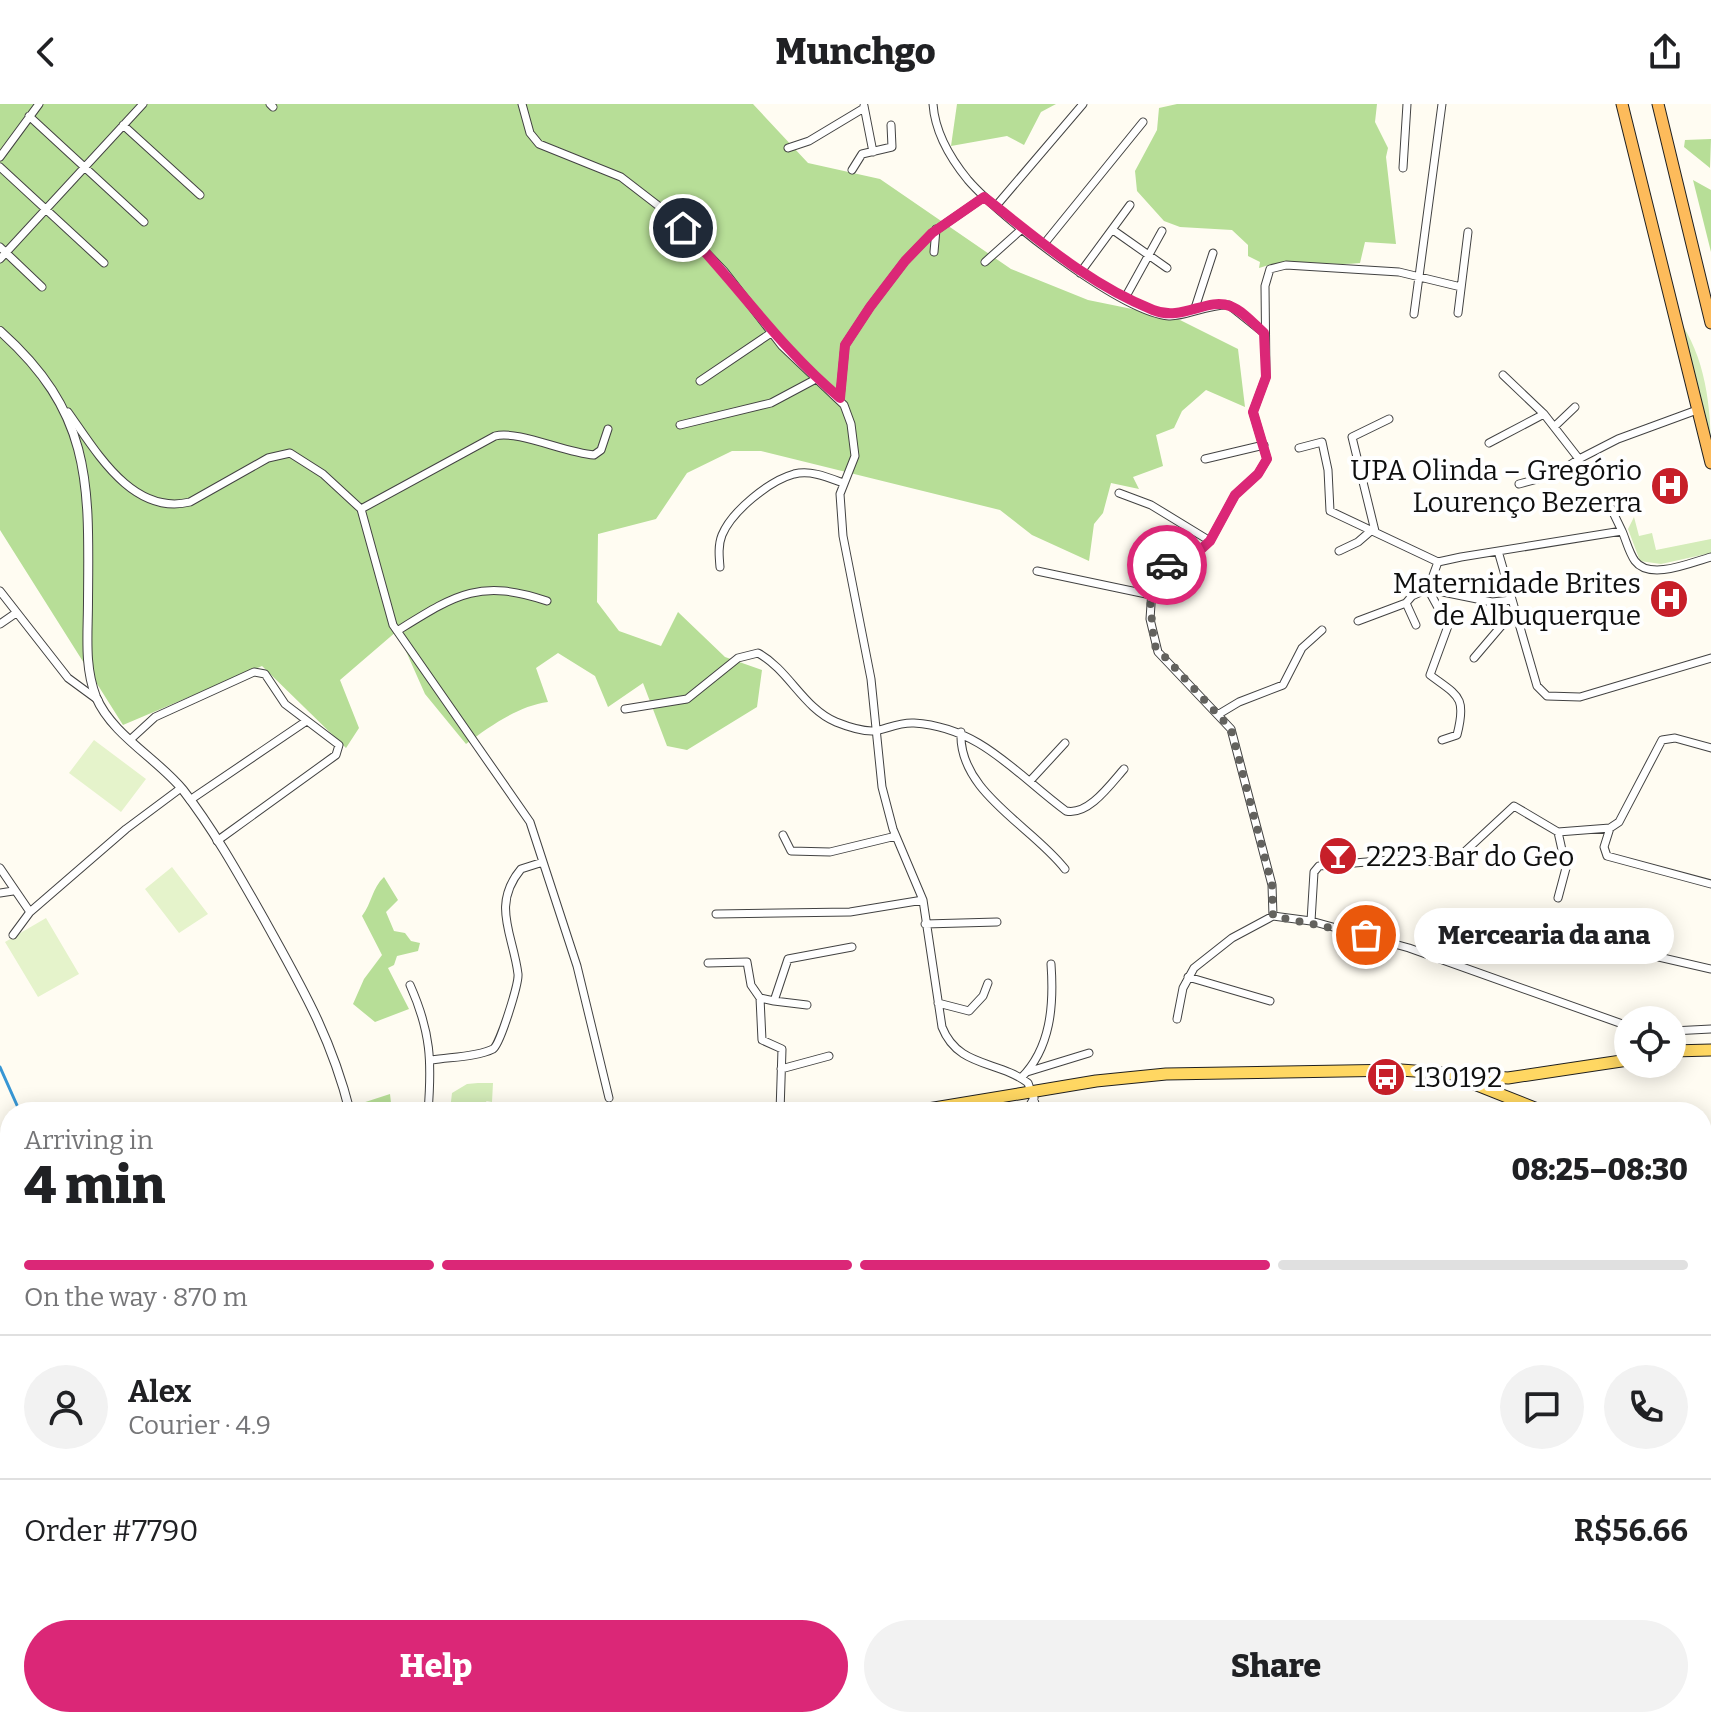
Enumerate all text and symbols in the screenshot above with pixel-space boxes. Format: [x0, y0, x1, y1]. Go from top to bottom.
icon: back [24, 30, 68, 74]
text: Munchgo [776, 30, 935, 74]
icon: share [1643, 30, 1687, 74]
pin [649, 194, 717, 262]
icon: home [661, 206, 705, 250]
place label: UPA Olinda – Gregório Lourenço Bezerra [1350, 454, 1642, 519]
hospital icon: UPA Olinda – Gregório Lourenço Bezerra [1649, 465, 1691, 507]
courier [1127, 525, 1207, 605]
icon: car [1145, 543, 1189, 587]
place label: Maternidade Brites de Albuquerque [1393, 567, 1641, 632]
hospital icon: Maternidade Brites de Albuquerque [1648, 578, 1690, 620]
bar icon: 2223 Bar do Geo [1317, 835, 1359, 877]
place label: 2223 Bar do Geo [1366, 840, 1574, 873]
pin [1332, 901, 1400, 969]
callout: Mercearia da ana [1414, 907, 1674, 963]
icon: bag [1344, 913, 1388, 957]
text: Mercearia da ana [1438, 920, 1650, 951]
map controls [1614, 1006, 1686, 1078]
button: locate [1614, 1006, 1686, 1078]
bus stop icon: 130192 [1365, 1056, 1407, 1098]
place label: 130192 [1414, 1061, 1502, 1094]
text: Arriving in [24, 1125, 153, 1156]
text: 08:25–08:30 [1511, 1152, 1688, 1188]
text: 4 min [24, 1154, 166, 1217]
text: On the way · 870 m [24, 1282, 248, 1313]
button: person [24, 1365, 108, 1449]
button: chat [1500, 1365, 1584, 1449]
button: phone [1604, 1365, 1688, 1449]
text: Alex [128, 1374, 191, 1410]
text: Courier · 4.9 [128, 1410, 271, 1441]
text: Order #7790 [24, 1513, 198, 1549]
text: R$56.66 [1574, 1513, 1688, 1549]
button: Help [24, 1620, 848, 1712]
button: Share [864, 1620, 1688, 1712]

